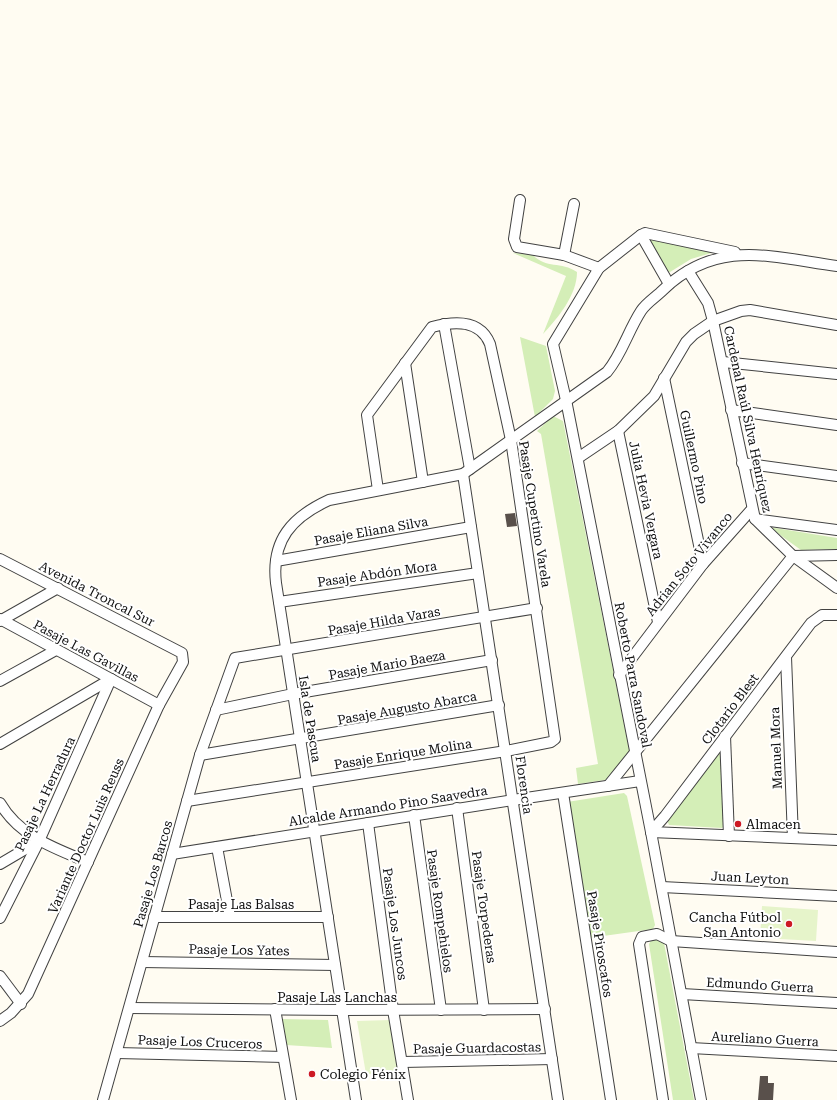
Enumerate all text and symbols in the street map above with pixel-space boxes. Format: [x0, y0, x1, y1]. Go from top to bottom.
street label: Cardenal Raúl Silva Henríquez [721, 324, 775, 514]
street label: Guillermo Pino [677, 409, 711, 505]
street label: Julia Hevia Vergara [626, 439, 666, 561]
street label: Pasaje Cupertino Varela [516, 440, 554, 588]
street label: Adrian Soto Vivanco [643, 509, 735, 619]
street label: Pasaje Eliana Silva [313, 514, 429, 548]
street label: Avenida Troncal Sur [37, 558, 158, 630]
street label: Pasaje Abdón Mora [316, 558, 438, 590]
street label: Roberto Parra Sandoval [612, 601, 654, 749]
street label: Pasaje Hilda Varas [327, 604, 441, 638]
street label: Pasaje Las Gavillas [31, 617, 141, 685]
street label: Pasaje Mario Baeza [327, 647, 447, 683]
street label: Clotario Blest [698, 671, 762, 747]
street label: Isla de Pascua [296, 674, 324, 764]
street label: Pasaje Augusto Abarca [336, 688, 478, 728]
street label: Manuel Mora [767, 707, 785, 789]
street label: Pasaje La Herradura [12, 734, 78, 854]
street label: Pasaje Enrique Molina [333, 736, 473, 772]
street label: Florencia [512, 755, 536, 815]
street label: Variante Doctor Luis Reuss [45, 756, 127, 916]
street label: Alcalde Armando Pino Saavedra [288, 783, 488, 829]
place label: Almacen [746, 817, 801, 832]
street label: Pasaje Los Barcos [131, 819, 175, 929]
marker: Almacen [733, 819, 743, 829]
street label: Pasaje Rompehielos [424, 848, 456, 974]
street label: Pasaje Torpederas [469, 850, 499, 964]
street label: Pasaje Los Juncos [380, 867, 410, 981]
street label: Juan Leyton [711, 868, 790, 888]
street label: Pasaje Piroscafos [584, 890, 616, 998]
street label: Pasaje Las Balsas [188, 897, 294, 912]
place label: Cancha Fútbol San Antonio [689, 910, 781, 940]
marker: Cancha Fútbol San Antonio [784, 919, 794, 929]
street label: Pasaje Los Yates [188, 942, 290, 958]
street label: Edmundo Guerra [706, 975, 814, 995]
street label: Pasaje Las Lanchas [277, 990, 397, 1005]
street label: Aureliano Guerra [711, 1029, 819, 1049]
street label: Pasaje Los Cruceros [137, 1032, 263, 1052]
street label: Pasaje Guardacostas [413, 1039, 541, 1057]
place label: Colegio Fénix [320, 1067, 406, 1082]
marker: Colegio Fénix [307, 1069, 317, 1079]

